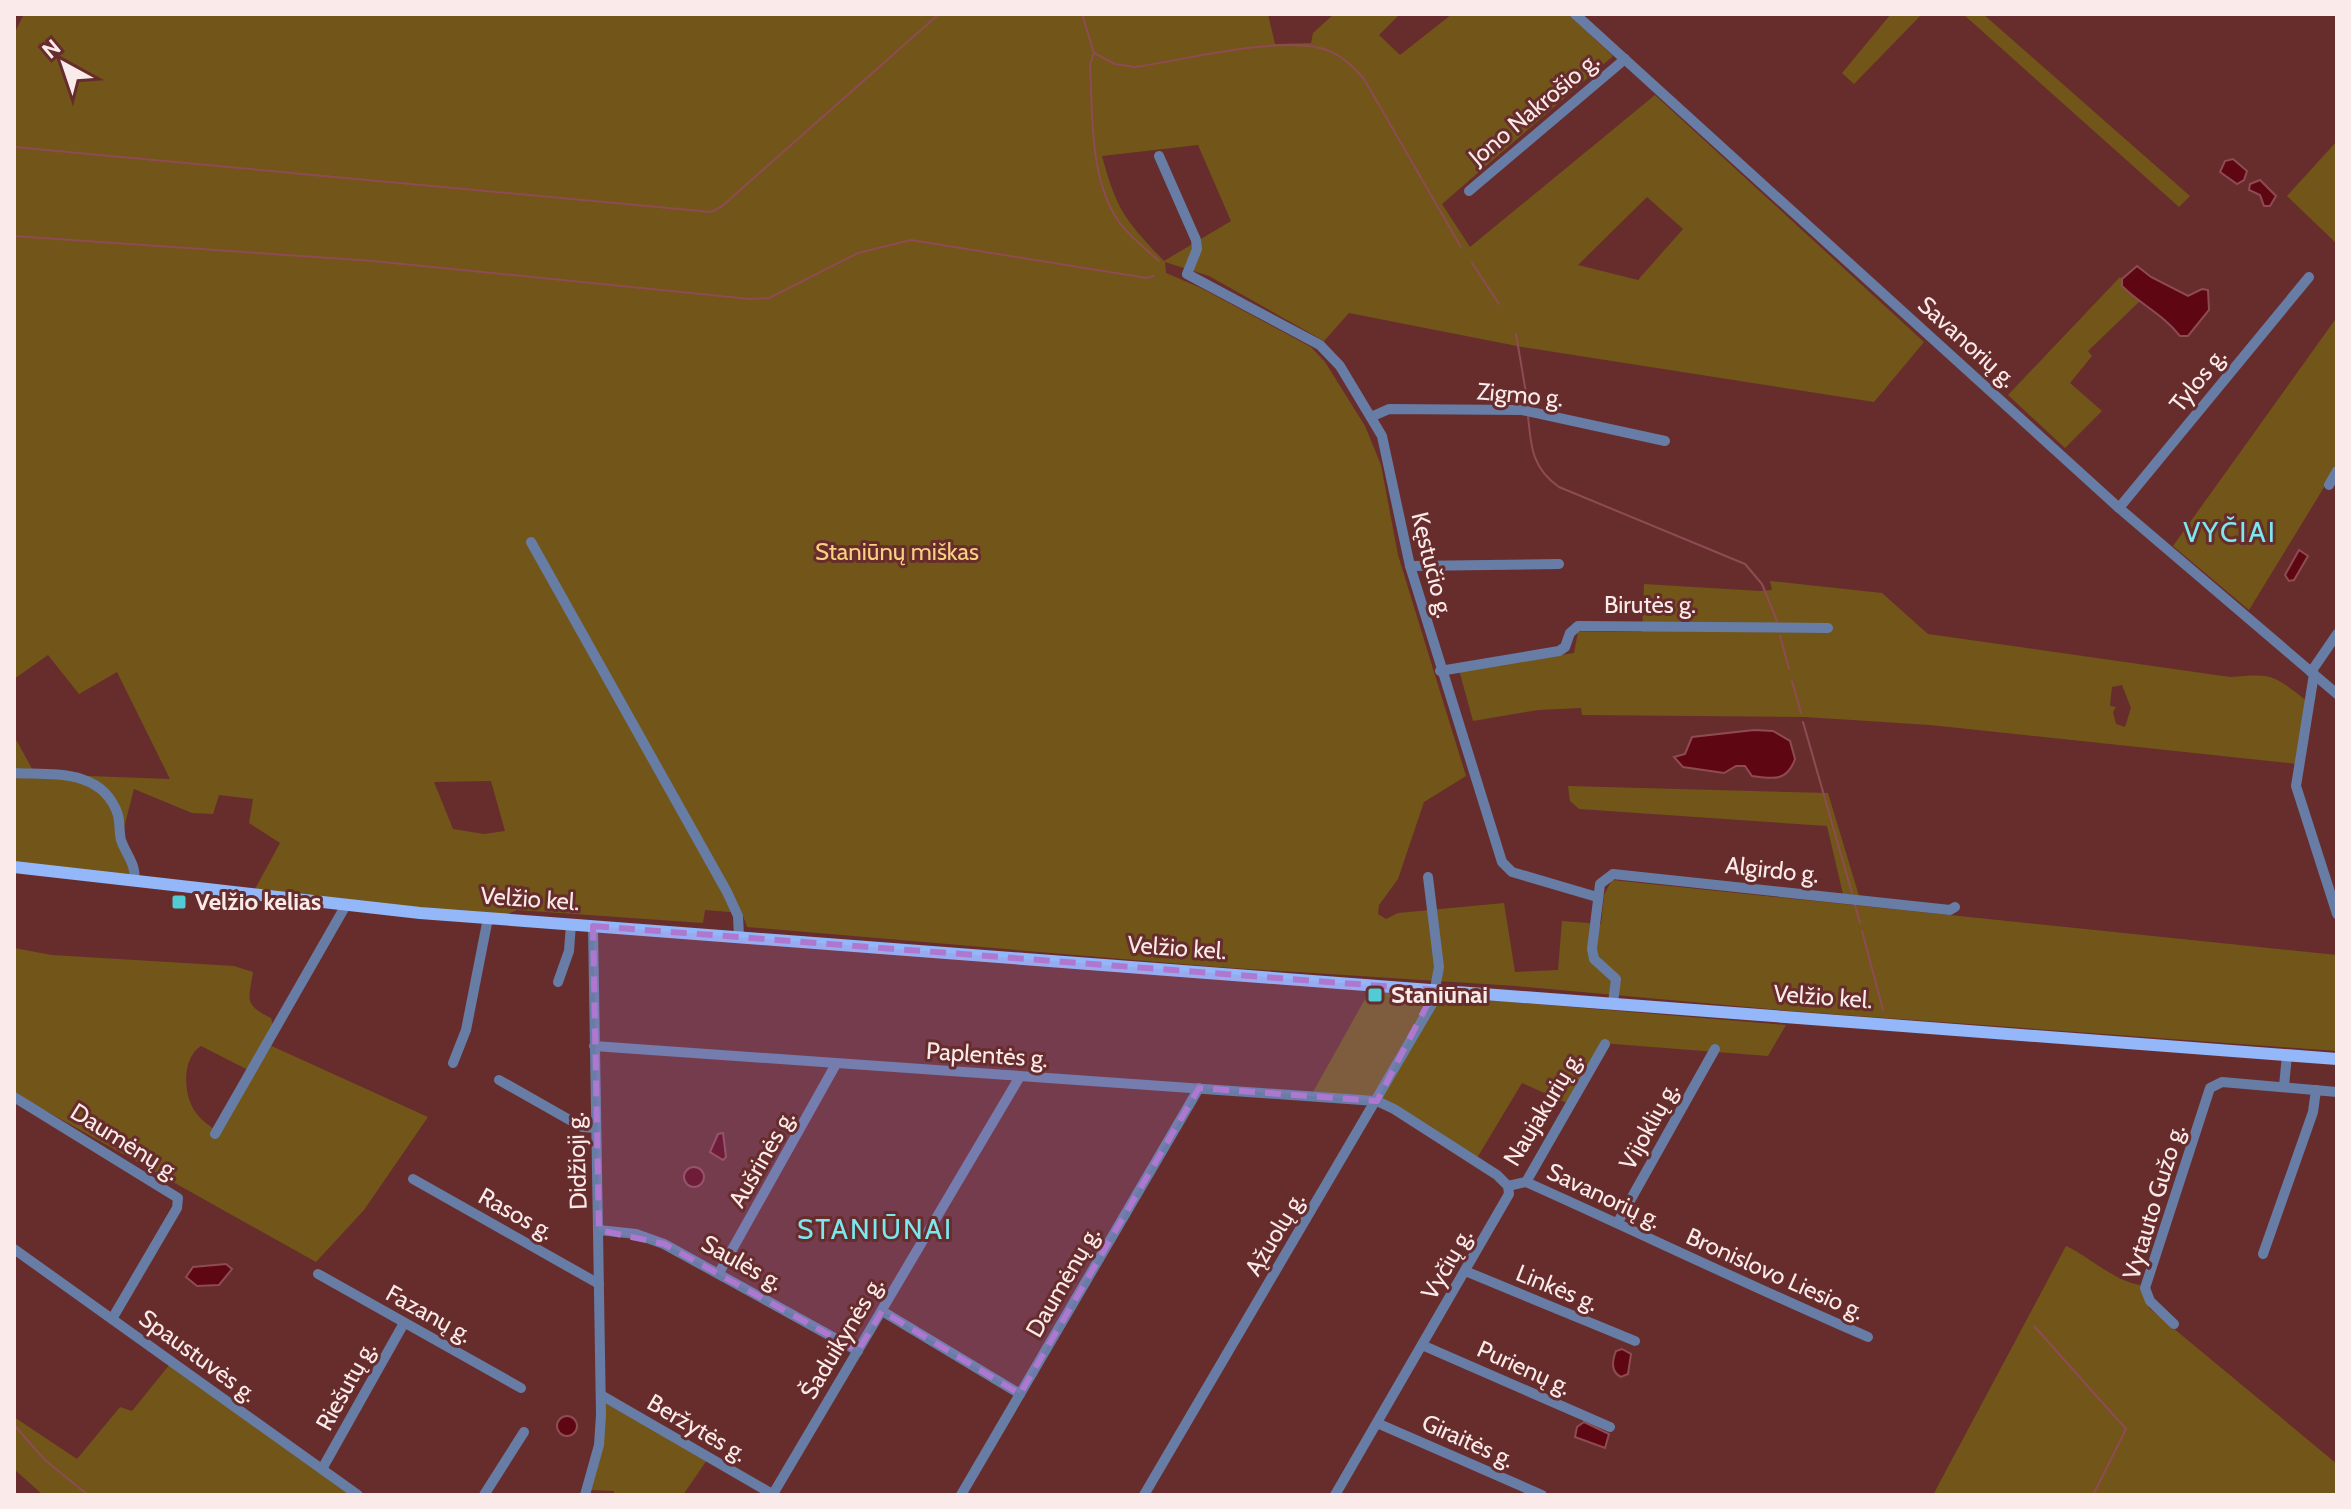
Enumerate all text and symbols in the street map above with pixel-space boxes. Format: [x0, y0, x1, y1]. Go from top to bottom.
north arrow [24, 24, 104, 104]
text: N [37, 34, 66, 64]
street label: Jono Nakrošio g. [1462, 46, 1605, 172]
street label: Savanorių g. [1912, 290, 2023, 393]
street label: Tylos g. [2163, 342, 2232, 418]
street label: Zigmo g. [1476, 376, 1564, 413]
street label: Kęstučio g. [1405, 509, 1460, 621]
district label: VYČIAI [2183, 515, 2277, 549]
park label: Staniūnų miškas [815, 537, 979, 566]
street label: Birutės g. [1604, 590, 1696, 619]
street label: Algirdo g. [1724, 850, 1820, 889]
street label: Velžio kel. [479, 881, 581, 916]
place label: Velžio kelias [195, 887, 321, 916]
marker: Velžio kelias [170, 893, 188, 911]
street label: Velžio kel. [1126, 930, 1228, 965]
street label: Velžio kel. [1772, 979, 1874, 1014]
place label: Staniūnai [1391, 980, 1488, 1009]
marker: Staniūnai [1366, 986, 1384, 1004]
street label: Paplentės g. [925, 1036, 1049, 1073]
street label: Naujakurių g. [1497, 1046, 1588, 1171]
street label: Vijoklių g. [1613, 1077, 1684, 1175]
street label: Daumėnų g. [65, 1097, 185, 1186]
street label: Aušrinės g. [722, 1105, 801, 1213]
street label: Didžioji g. [560, 1112, 593, 1210]
street label: Vytauto Gužo g. [2116, 1121, 2191, 1283]
street label: Savanorių g. [1543, 1157, 1666, 1235]
street label: Rasos g. [474, 1181, 559, 1246]
street label: Ąžuolų g. [1238, 1187, 1311, 1281]
district label: STANIŪNAI [797, 1212, 953, 1246]
street label: Daumėnų g. [1019, 1221, 1106, 1342]
street label: Bronislovo Liesio g. [1682, 1221, 1869, 1326]
street label: Vyčių g. [1415, 1223, 1478, 1304]
street label: Saulės g. [697, 1228, 788, 1297]
street label: Linkės g. [1512, 1258, 1602, 1317]
street label: Šaduikynės g. [794, 1271, 889, 1404]
street label: Fazanų g. [381, 1278, 477, 1349]
street label: Spaustuvės g. [134, 1303, 263, 1408]
street label: Purienų g. [1473, 1334, 1576, 1401]
street label: Riešutų g. [309, 1336, 382, 1435]
street label: Beržytės g. [642, 1387, 752, 1468]
street label: Giraitės g. [1418, 1407, 1519, 1474]

